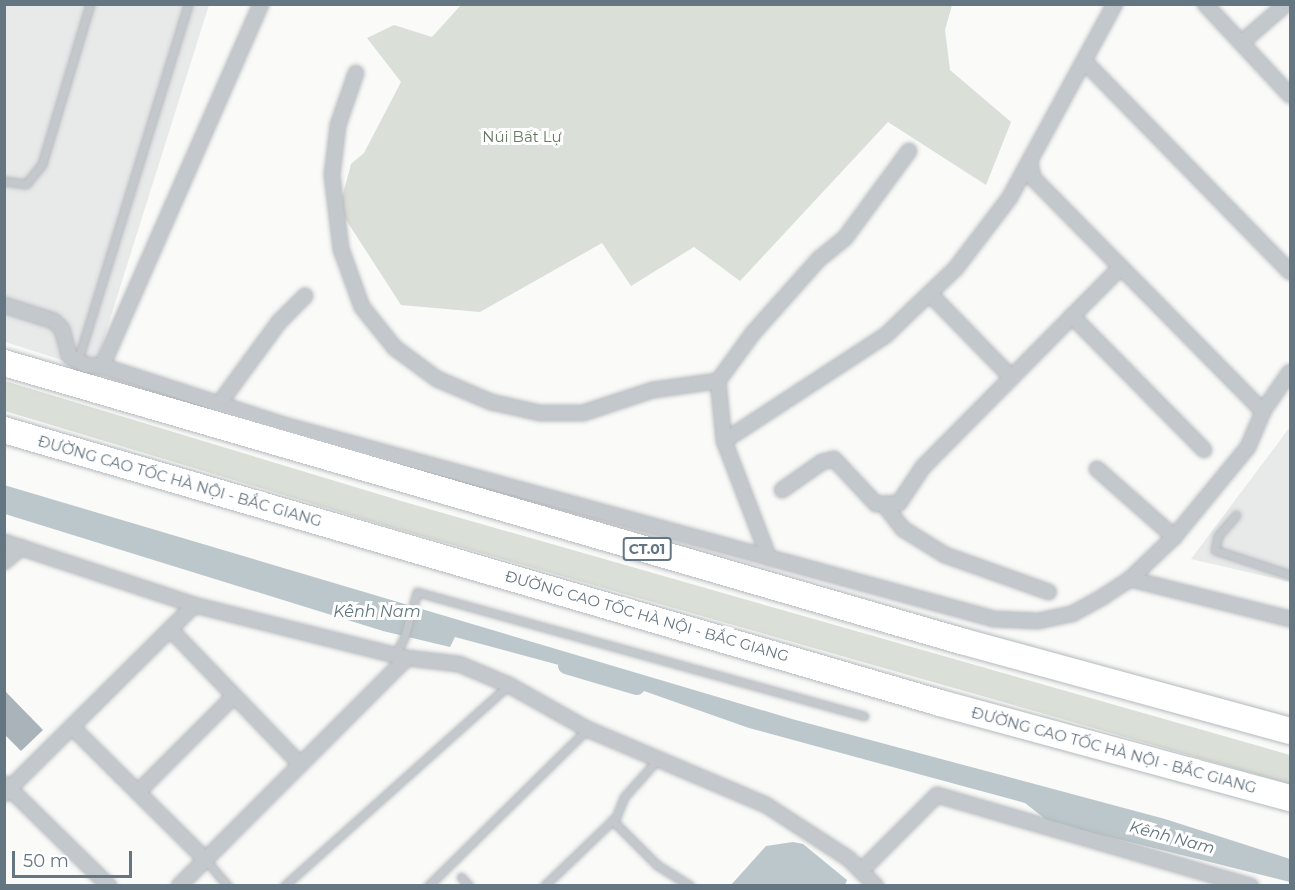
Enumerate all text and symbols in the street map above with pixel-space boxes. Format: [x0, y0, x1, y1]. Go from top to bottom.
park label: Núi Bất Lự [482, 128, 562, 146]
street label: ĐƯỜNG CAO TỐC HÀ NỘI - BẮC GIANG [36, 432, 324, 530]
road number: CT.01 [622, 538, 672, 560]
street label: ĐƯỜNG CAO TỐC HÀ NỘI - BẮC GIANG [503, 567, 791, 665]
water label: Kênh Nam [333, 602, 421, 622]
street label: ĐƯỜNG CAO TỐC HÀ NỘI - BẮC GIANG [969, 703, 1259, 797]
water label: Kênh Nam [1127, 817, 1217, 859]
scale bar [15, 839, 135, 877]
text: 50 m [23, 850, 69, 872]

